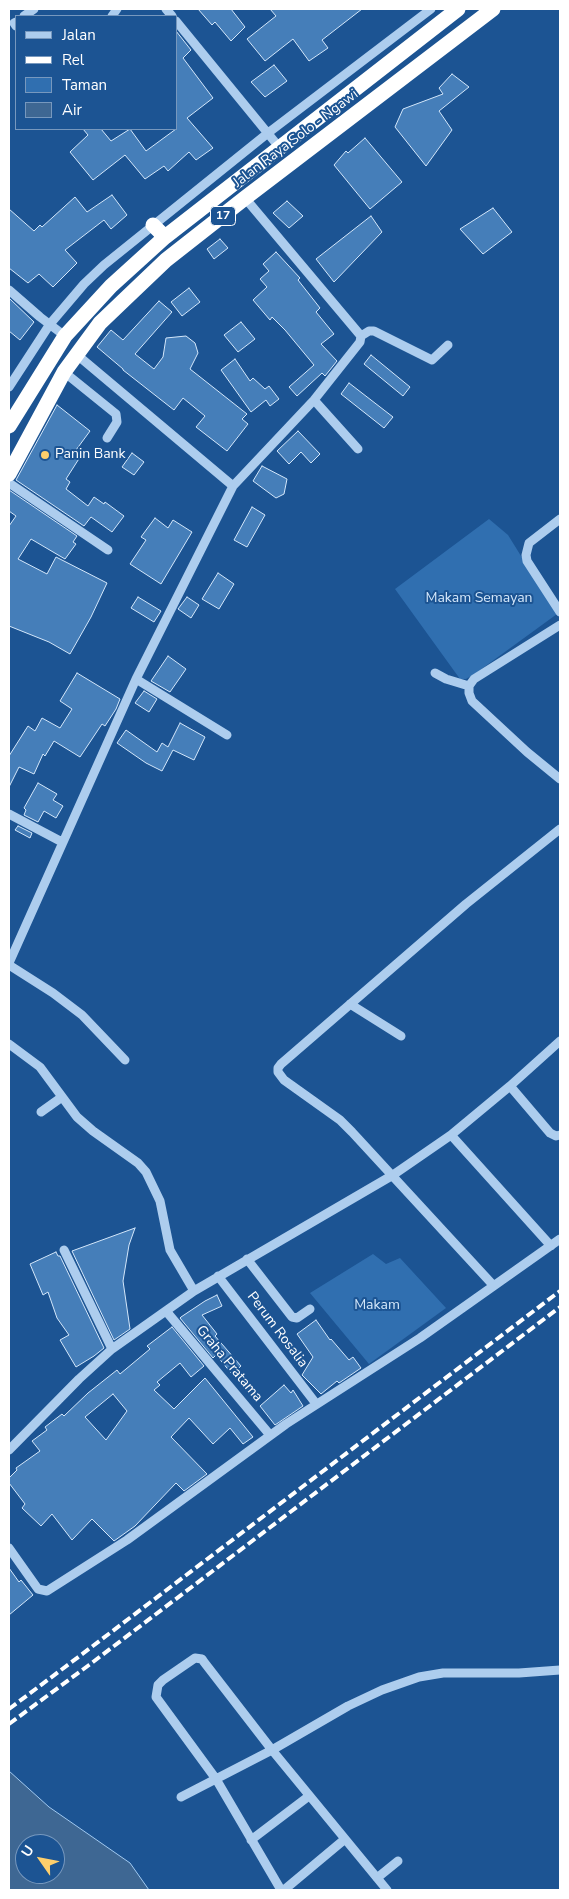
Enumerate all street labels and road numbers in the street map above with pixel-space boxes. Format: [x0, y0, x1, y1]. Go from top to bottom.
street label: Jalan Raya Solo - Ngawi [230, 87, 362, 191]
road number: 17 [210, 207, 236, 226]
street label: Perum Rosalia [243, 1289, 311, 1371]
street label: Graha Pratama [192, 1322, 266, 1406]

